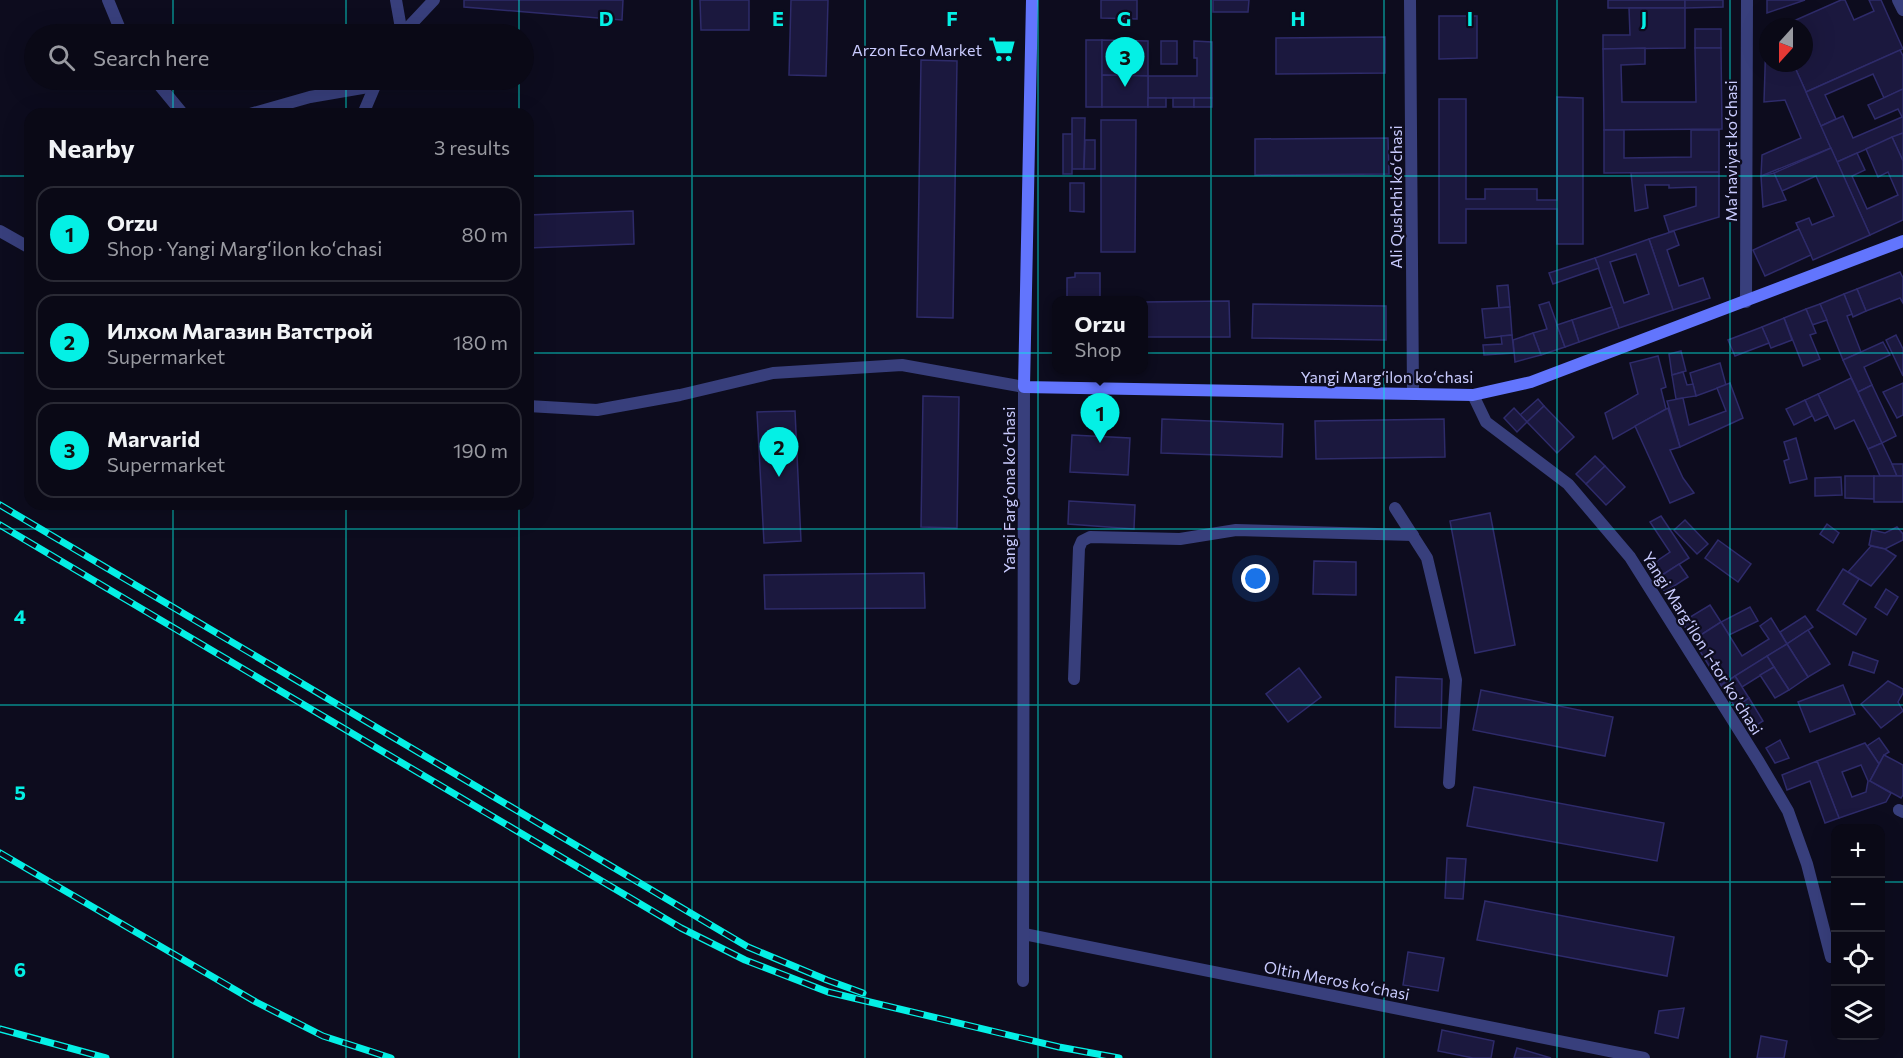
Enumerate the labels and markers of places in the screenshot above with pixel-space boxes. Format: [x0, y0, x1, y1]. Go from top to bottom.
supermarket icon: Arzon Eco Market [987, 34, 1017, 64]
pin: 3 [1106, 38, 1144, 87]
place label: Arzon Eco Market [852, 40, 982, 59]
pin: 1 [1080, 394, 1120, 443]
pin: 2 [760, 428, 798, 477]

